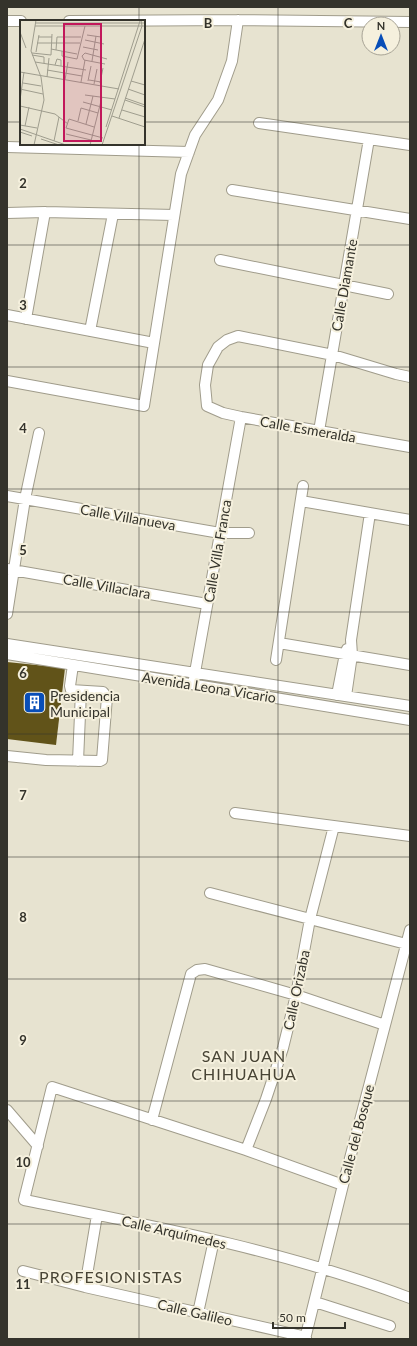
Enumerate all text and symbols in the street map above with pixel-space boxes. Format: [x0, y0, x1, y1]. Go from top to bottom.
text: B [204, 15, 213, 31]
text: C [344, 15, 353, 31]
north arrow [361, 16, 401, 56]
text: N [377, 19, 385, 32]
inset map [20, 20, 145, 145]
text: 2 [19, 175, 27, 191]
street label: Calle Diamante [328, 238, 360, 332]
text: 3 [19, 297, 27, 313]
street label: Calle Esmeralda [259, 412, 357, 446]
text: 4 [19, 420, 27, 436]
street label: Calle Villa Franca [200, 498, 234, 604]
street label: Calle Villanueva [79, 500, 177, 534]
text: 5 [19, 542, 27, 558]
street label: Calle Villaclara [62, 570, 152, 602]
text: 6 [19, 665, 27, 681]
street label: Avenida Leona Vicario [141, 668, 277, 706]
place label: Presidencia Municipal [50, 687, 120, 720]
building icon: Presidencia Municipal [21, 690, 47, 716]
text: 7 [19, 787, 27, 803]
text: 8 [19, 909, 27, 925]
street label: Calle Orizaba [279, 948, 313, 1032]
text: 9 [19, 1032, 27, 1048]
district label: SAN JUAN CHIHUAHUA [191, 1046, 297, 1083]
street label: Calle del Bosque [335, 1083, 377, 1185]
text: 10 [15, 1154, 31, 1170]
street label: Calle Arquímedes [120, 1212, 228, 1252]
district label: PROFESIONISTAS [39, 1267, 183, 1286]
text: 11 [15, 1276, 31, 1292]
street label: Calle Galileo [156, 1295, 234, 1329]
scale bar [273, 1304, 345, 1330]
text: 50 m [279, 1310, 306, 1325]

